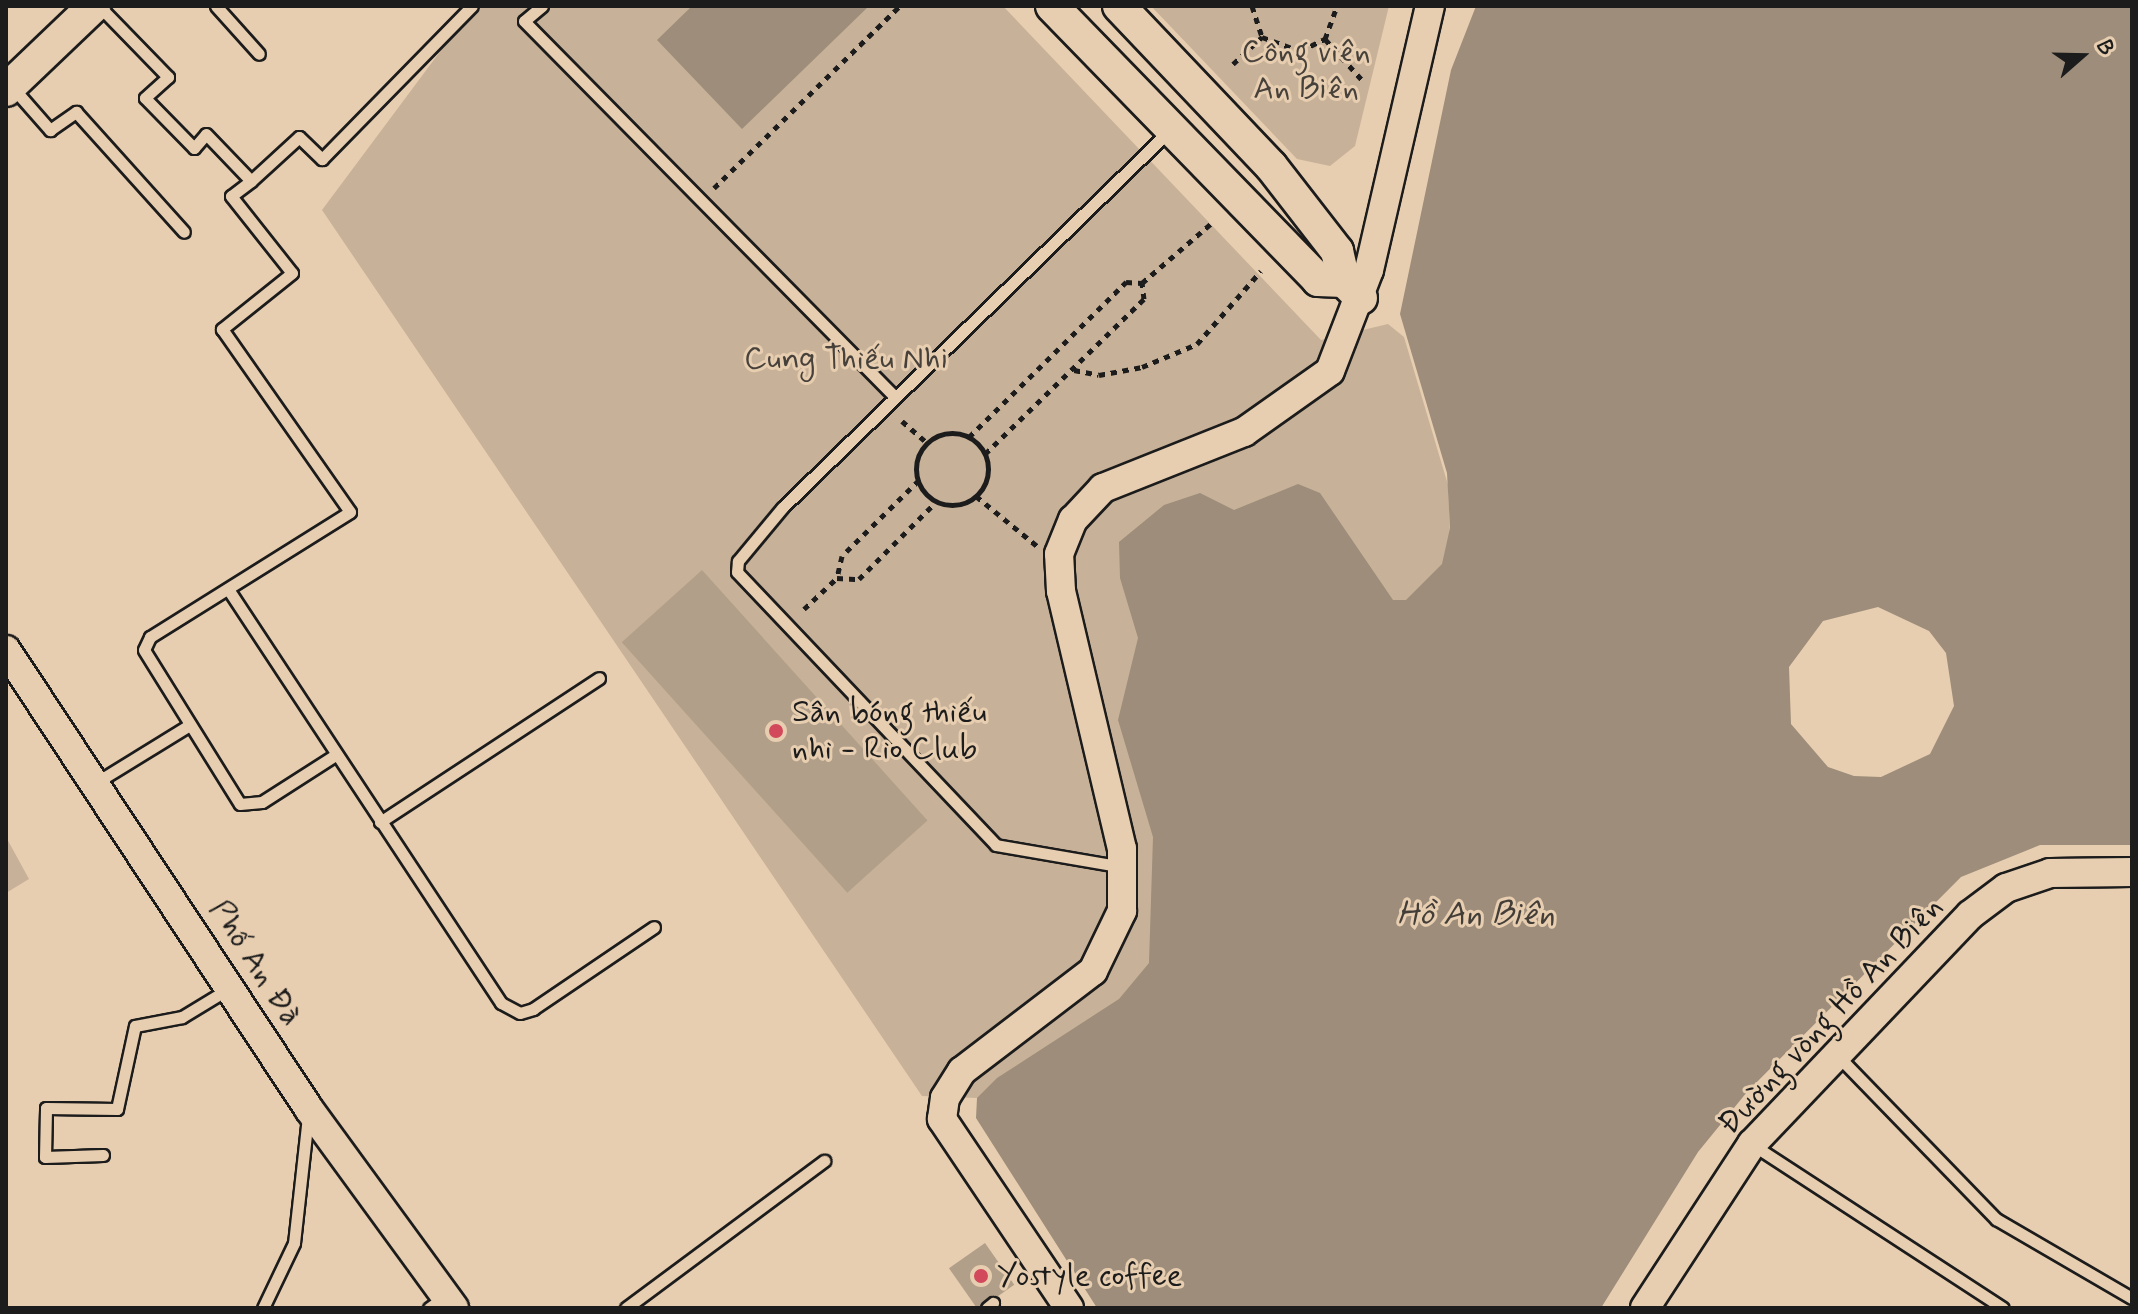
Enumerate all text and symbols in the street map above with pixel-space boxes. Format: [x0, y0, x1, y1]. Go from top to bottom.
north arrow [2042, 16, 2122, 96]
park label: Công viên An Biên [1241, 34, 1371, 109]
text: B [2089, 36, 2120, 59]
park label: Cung Thiếu Nhi [744, 340, 948, 378]
place label: Sân bóng thiếu nhi - Rio Club [792, 694, 983, 769]
marker: Sân bóng thiếu nhi - Rio Club [767, 722, 785, 740]
street label: Đường vòng Hồ An Biên [1710, 888, 1952, 1144]
street label: Phố An Đà [200, 893, 310, 1033]
water label: Hồ An Biên [1397, 895, 1555, 935]
place label: Yostyle coffee [997, 1257, 1181, 1295]
marker: Yostyle coffee [972, 1267, 990, 1285]

